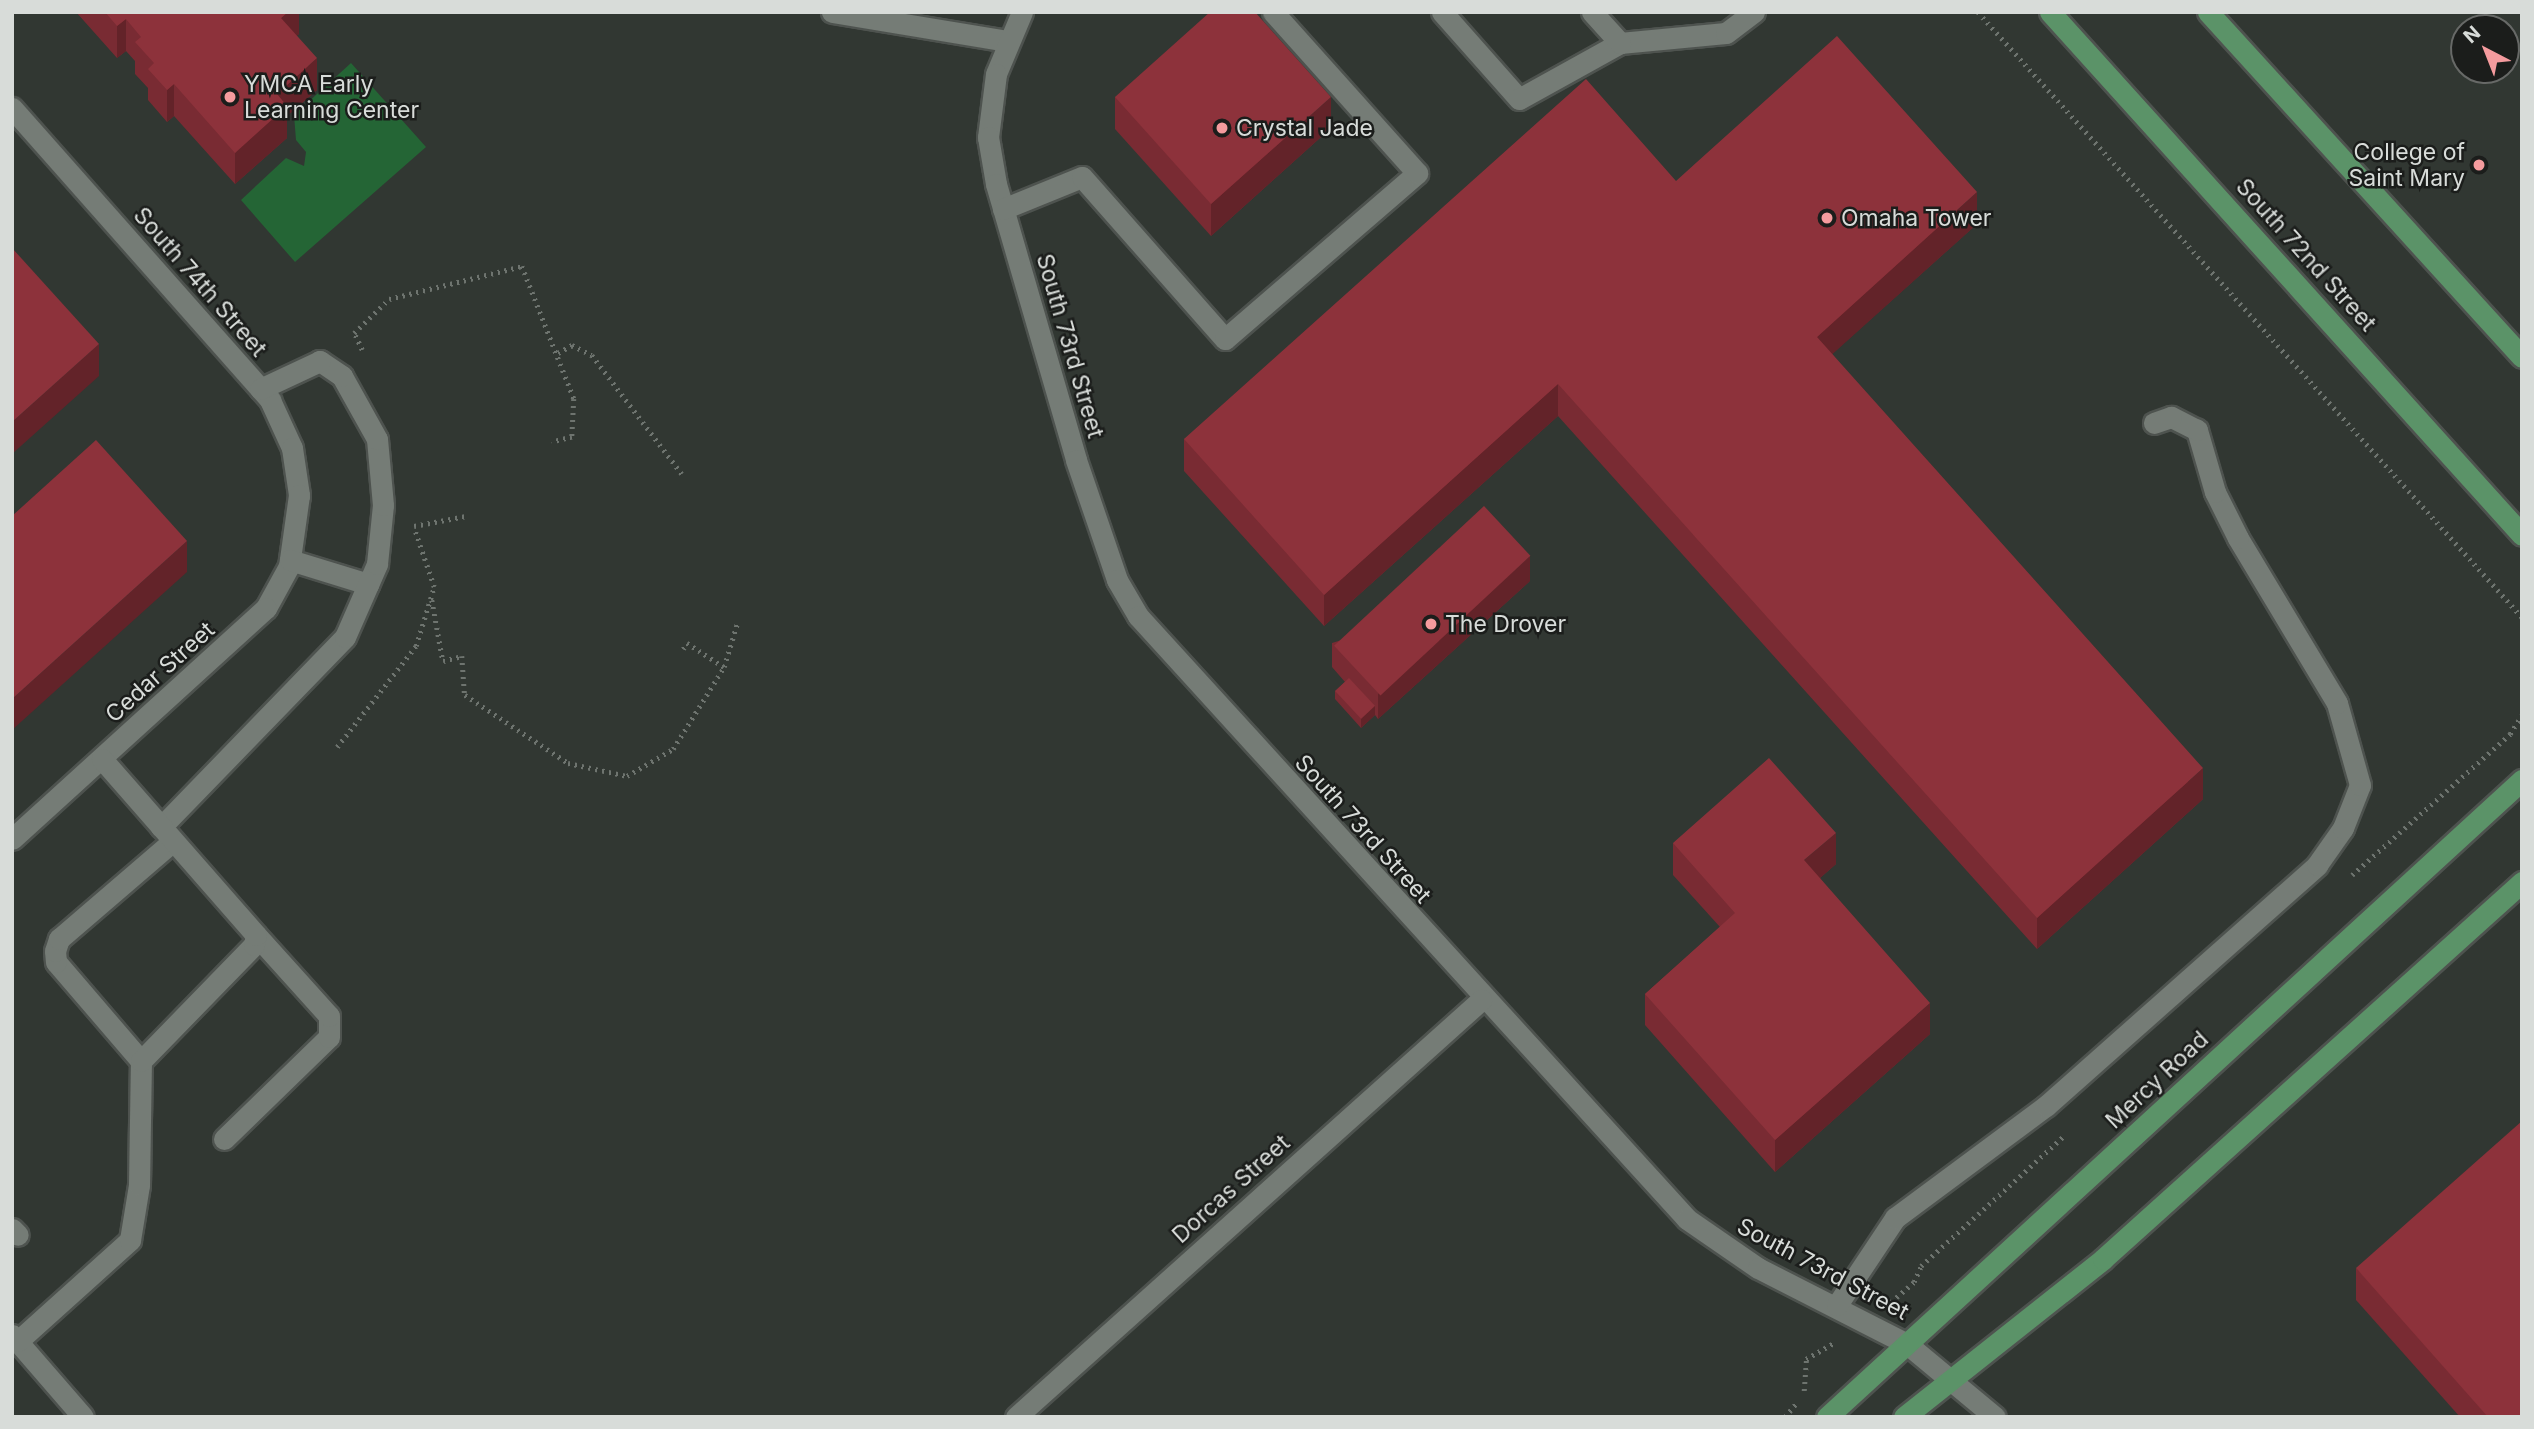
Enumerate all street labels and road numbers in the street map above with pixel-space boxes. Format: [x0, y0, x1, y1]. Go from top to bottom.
street label: South 72nd Street [2230, 173, 2382, 337]
street label: South 74th Street [128, 202, 272, 362]
street label: South 73rd Street [1031, 251, 1109, 441]
street label: Cedar Street [100, 616, 220, 728]
street label: South 73rd Street [1289, 749, 1437, 909]
street label: Mercy Road [2100, 1026, 2214, 1134]
street label: Dorcas Street [1167, 1129, 1295, 1249]
street label: South 73rd Street [1733, 1212, 1913, 1326]

